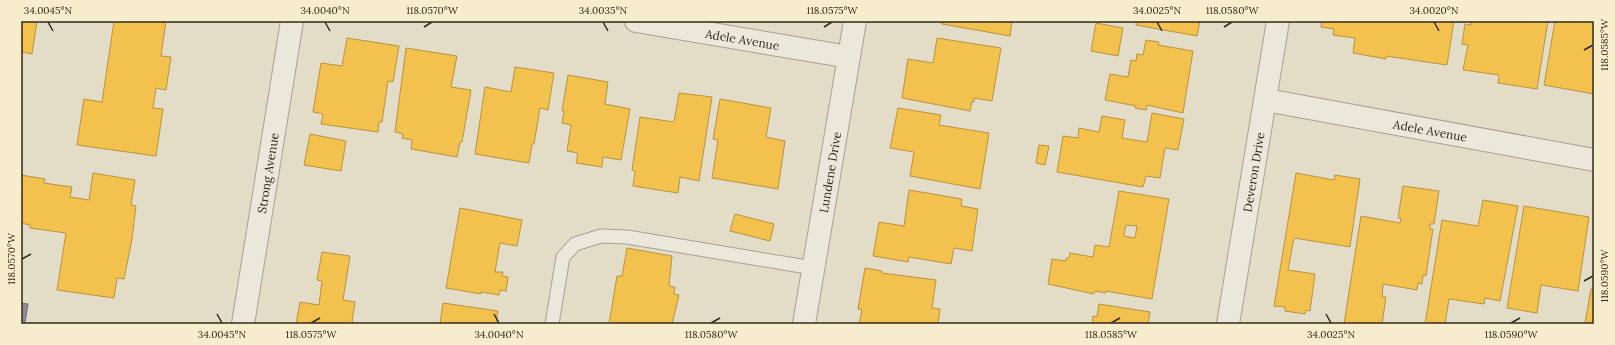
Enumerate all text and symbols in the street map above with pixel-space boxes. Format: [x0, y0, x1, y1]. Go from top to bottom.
text: 34.0045°N [24, 4, 73, 17]
text: 34.0040°N [300, 4, 350, 17]
text: 118.0570°W [406, 4, 459, 17]
text: 34.0035°N [579, 4, 628, 17]
text: 118.0575°W [807, 4, 859, 17]
text: 34.0025°N [1133, 4, 1181, 17]
text: 118.0580°W [1206, 4, 1259, 17]
text: 34.0020°N [1410, 4, 1459, 17]
text: 118.0585°W [1598, 18, 1611, 71]
street label: Adele Avenue [703, 25, 781, 53]
street label: Adele Avenue [1391, 116, 1469, 144]
street label: Lundene Drive [815, 130, 844, 214]
street label: Strong Avenue [254, 131, 281, 214]
street label: Deveron Drive [1239, 131, 1267, 213]
text: 118.0570°W [5, 232, 18, 285]
text: 118.0590°W [1598, 249, 1611, 302]
text: 34.0045°N [198, 328, 247, 341]
text: 118.0575°W [286, 328, 338, 341]
text: 34.0040°N [474, 328, 524, 341]
text: 118.0580°W [685, 328, 738, 341]
text: 118.0585°W [1085, 328, 1138, 341]
text: 34.0025°N [1307, 328, 1355, 341]
text: 118.0590°W [1485, 328, 1538, 341]

